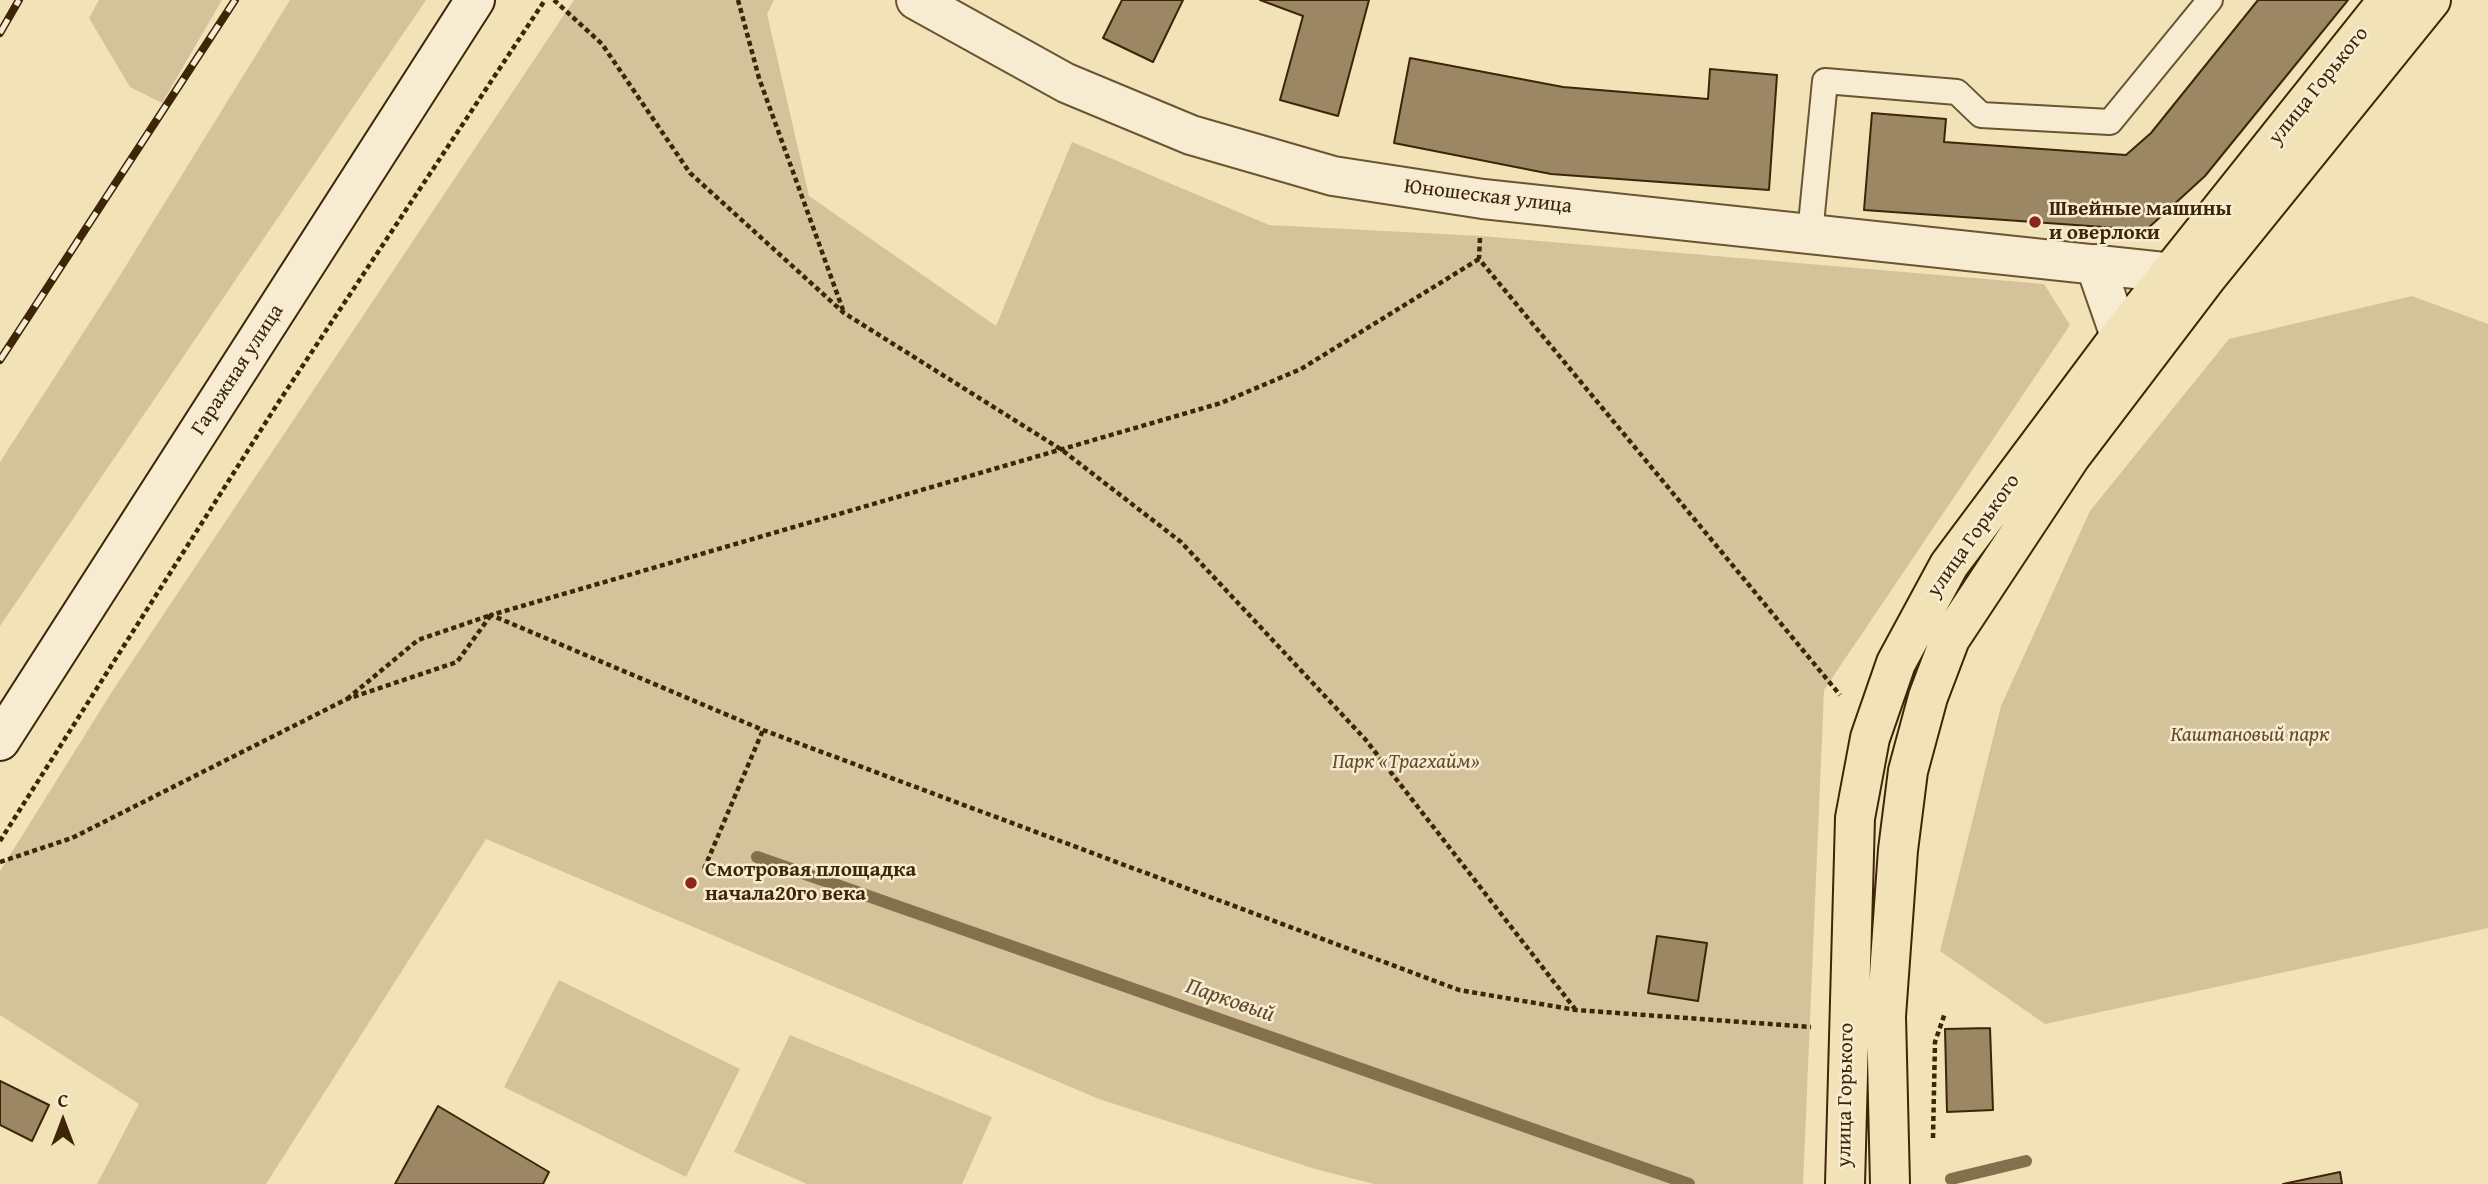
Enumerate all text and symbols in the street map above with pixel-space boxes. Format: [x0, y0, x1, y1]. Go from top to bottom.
street label: улица Горького [2264, 22, 2374, 150]
street label: Юношеская улица [1403, 174, 1573, 220]
place label: Швейные машины и оверлоки [2049, 197, 2232, 247]
marker: Швейные машины и оверлоки [2027, 214, 2043, 230]
street label: Гаражная улица [186, 300, 290, 440]
street label: улица Горького [1922, 469, 2026, 603]
park label: Каштановый парк [2170, 723, 2330, 749]
park label: Парк «Трагхайм» [1332, 750, 1480, 776]
place label: Смотровая площадка начала20го века [705, 858, 916, 908]
marker: Смотровая площадка начала20го века [683, 875, 699, 891]
water label: Парковый [1182, 973, 1278, 1029]
street label: улица Горького [1832, 1022, 1860, 1168]
north arrow [28, 1086, 98, 1156]
text: С [58, 1086, 68, 1114]

